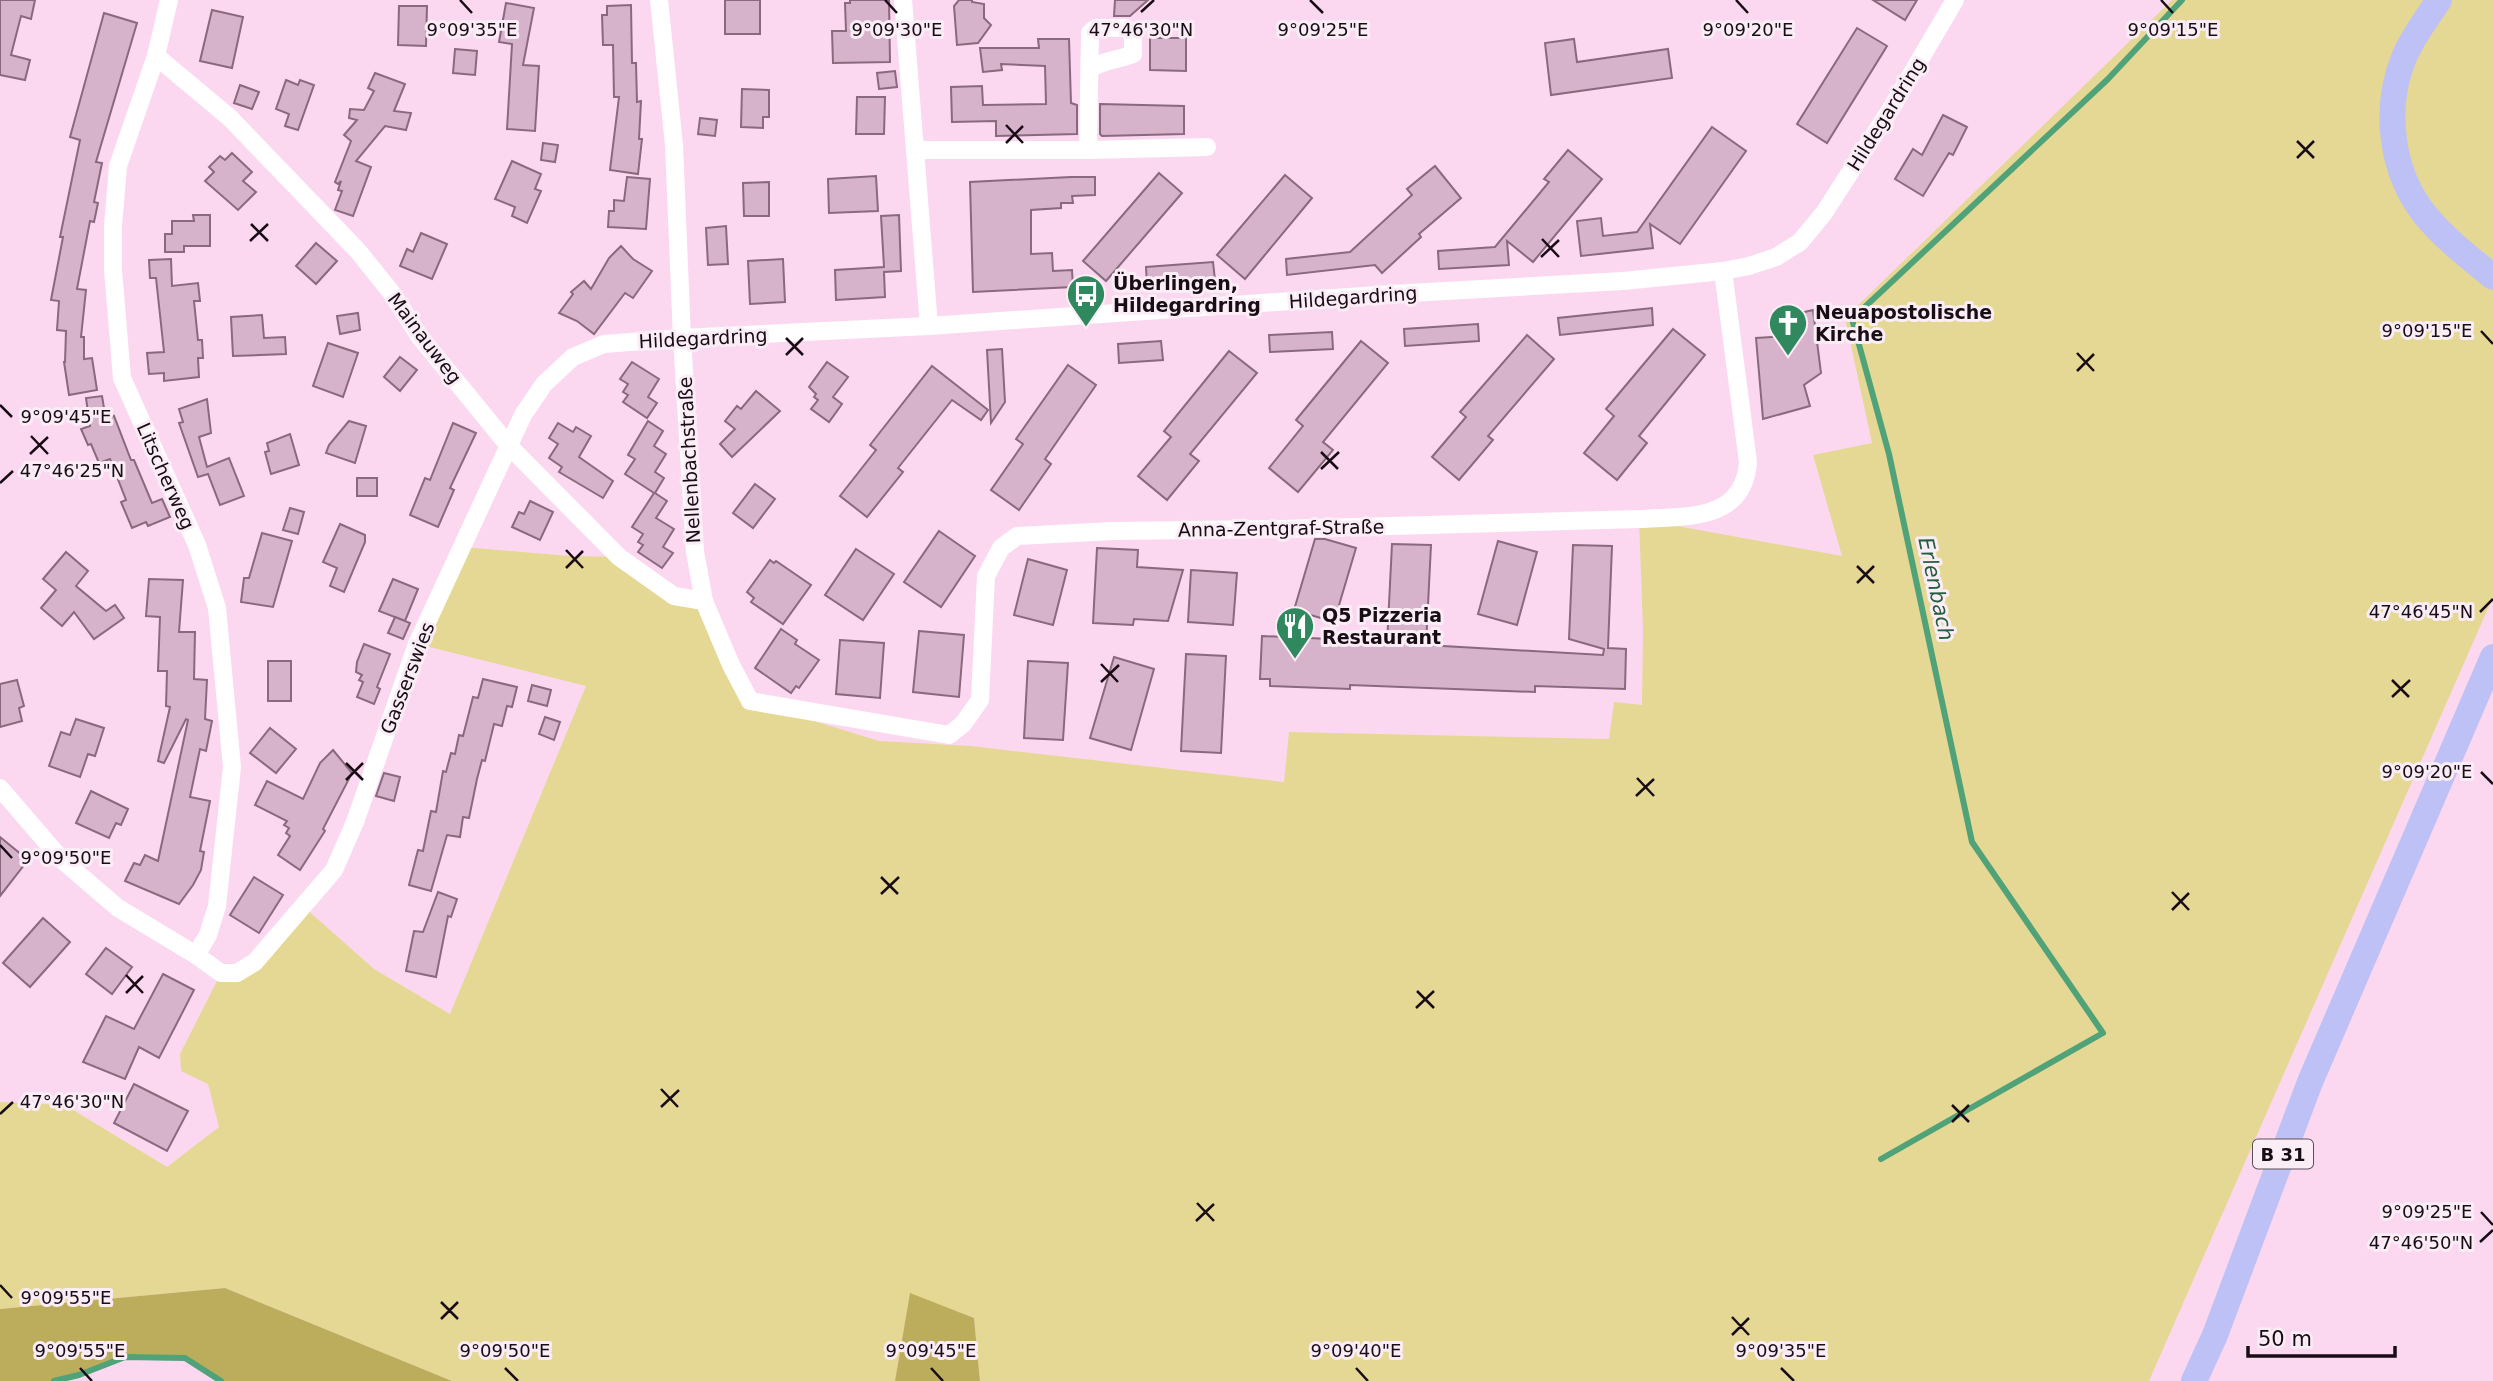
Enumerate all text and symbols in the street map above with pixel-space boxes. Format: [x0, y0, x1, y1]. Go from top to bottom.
text: 9°09'35"E [427, 19, 517, 40]
text: 9°09'30"E [852, 19, 942, 40]
text: 47°46'30"N [1089, 19, 1193, 40]
text: 9°09'25"E [1278, 19, 1368, 40]
text: 9°09'20"E [1703, 19, 1793, 40]
text: 9°09'15"E [2128, 19, 2218, 40]
street label: Hildegardring [1842, 53, 1930, 175]
place label: Überlingen, Hildegardring [1113, 271, 1261, 316]
bus stop icon: Überlingen, Hildegardring [1065, 273, 1107, 328]
street label: Hildegardring [1288, 282, 1418, 312]
street label: Mainauweg [384, 288, 466, 388]
place label: Neuapostolische Kirche [1815, 301, 1992, 345]
church icon: Neuapostolische Kirche [1767, 302, 1809, 357]
text: 9°09'15"E [2382, 320, 2472, 341]
street label: Hildegardring [638, 324, 768, 352]
street label: Nellenbachstraße [674, 376, 704, 544]
text: 9°09'45"E [21, 406, 111, 427]
street label: Litscherweg [133, 419, 199, 533]
text: 47°46'25"N [20, 460, 124, 481]
street label: Anna-Zentgraf-Straße [1178, 515, 1384, 541]
water label: Erlenbach [1913, 535, 1959, 643]
text: 47°46'45"N [2369, 601, 2473, 622]
place label: Q5 Pizzeria Restaurant [1322, 604, 1442, 648]
restaurant icon: Q5 Pizzeria Restaurant [1274, 605, 1316, 660]
street label: Gasserswies [376, 619, 438, 737]
text: 9°09'20"E [2382, 761, 2472, 782]
text: 9°09'50"E [21, 847, 111, 868]
text: 47°46'30"N [20, 1091, 124, 1112]
road number: B 31 [2253, 1140, 2313, 1168]
text: 9°09'25"E [2382, 1201, 2472, 1222]
text: 47°46'50"N [2369, 1232, 2473, 1253]
text: 9°09'55"E [21, 1287, 111, 1308]
scale bar [2248, 1314, 2395, 1358]
text: 50 m [2258, 1327, 2312, 1351]
text: 9°09'55"E [35, 1340, 125, 1361]
text: 9°09'50"E [460, 1340, 550, 1361]
text: 9°09'45"E [886, 1340, 976, 1361]
text: 9°09'40"E [1311, 1340, 1401, 1361]
text: 9°09'35"E [1736, 1340, 1826, 1361]

